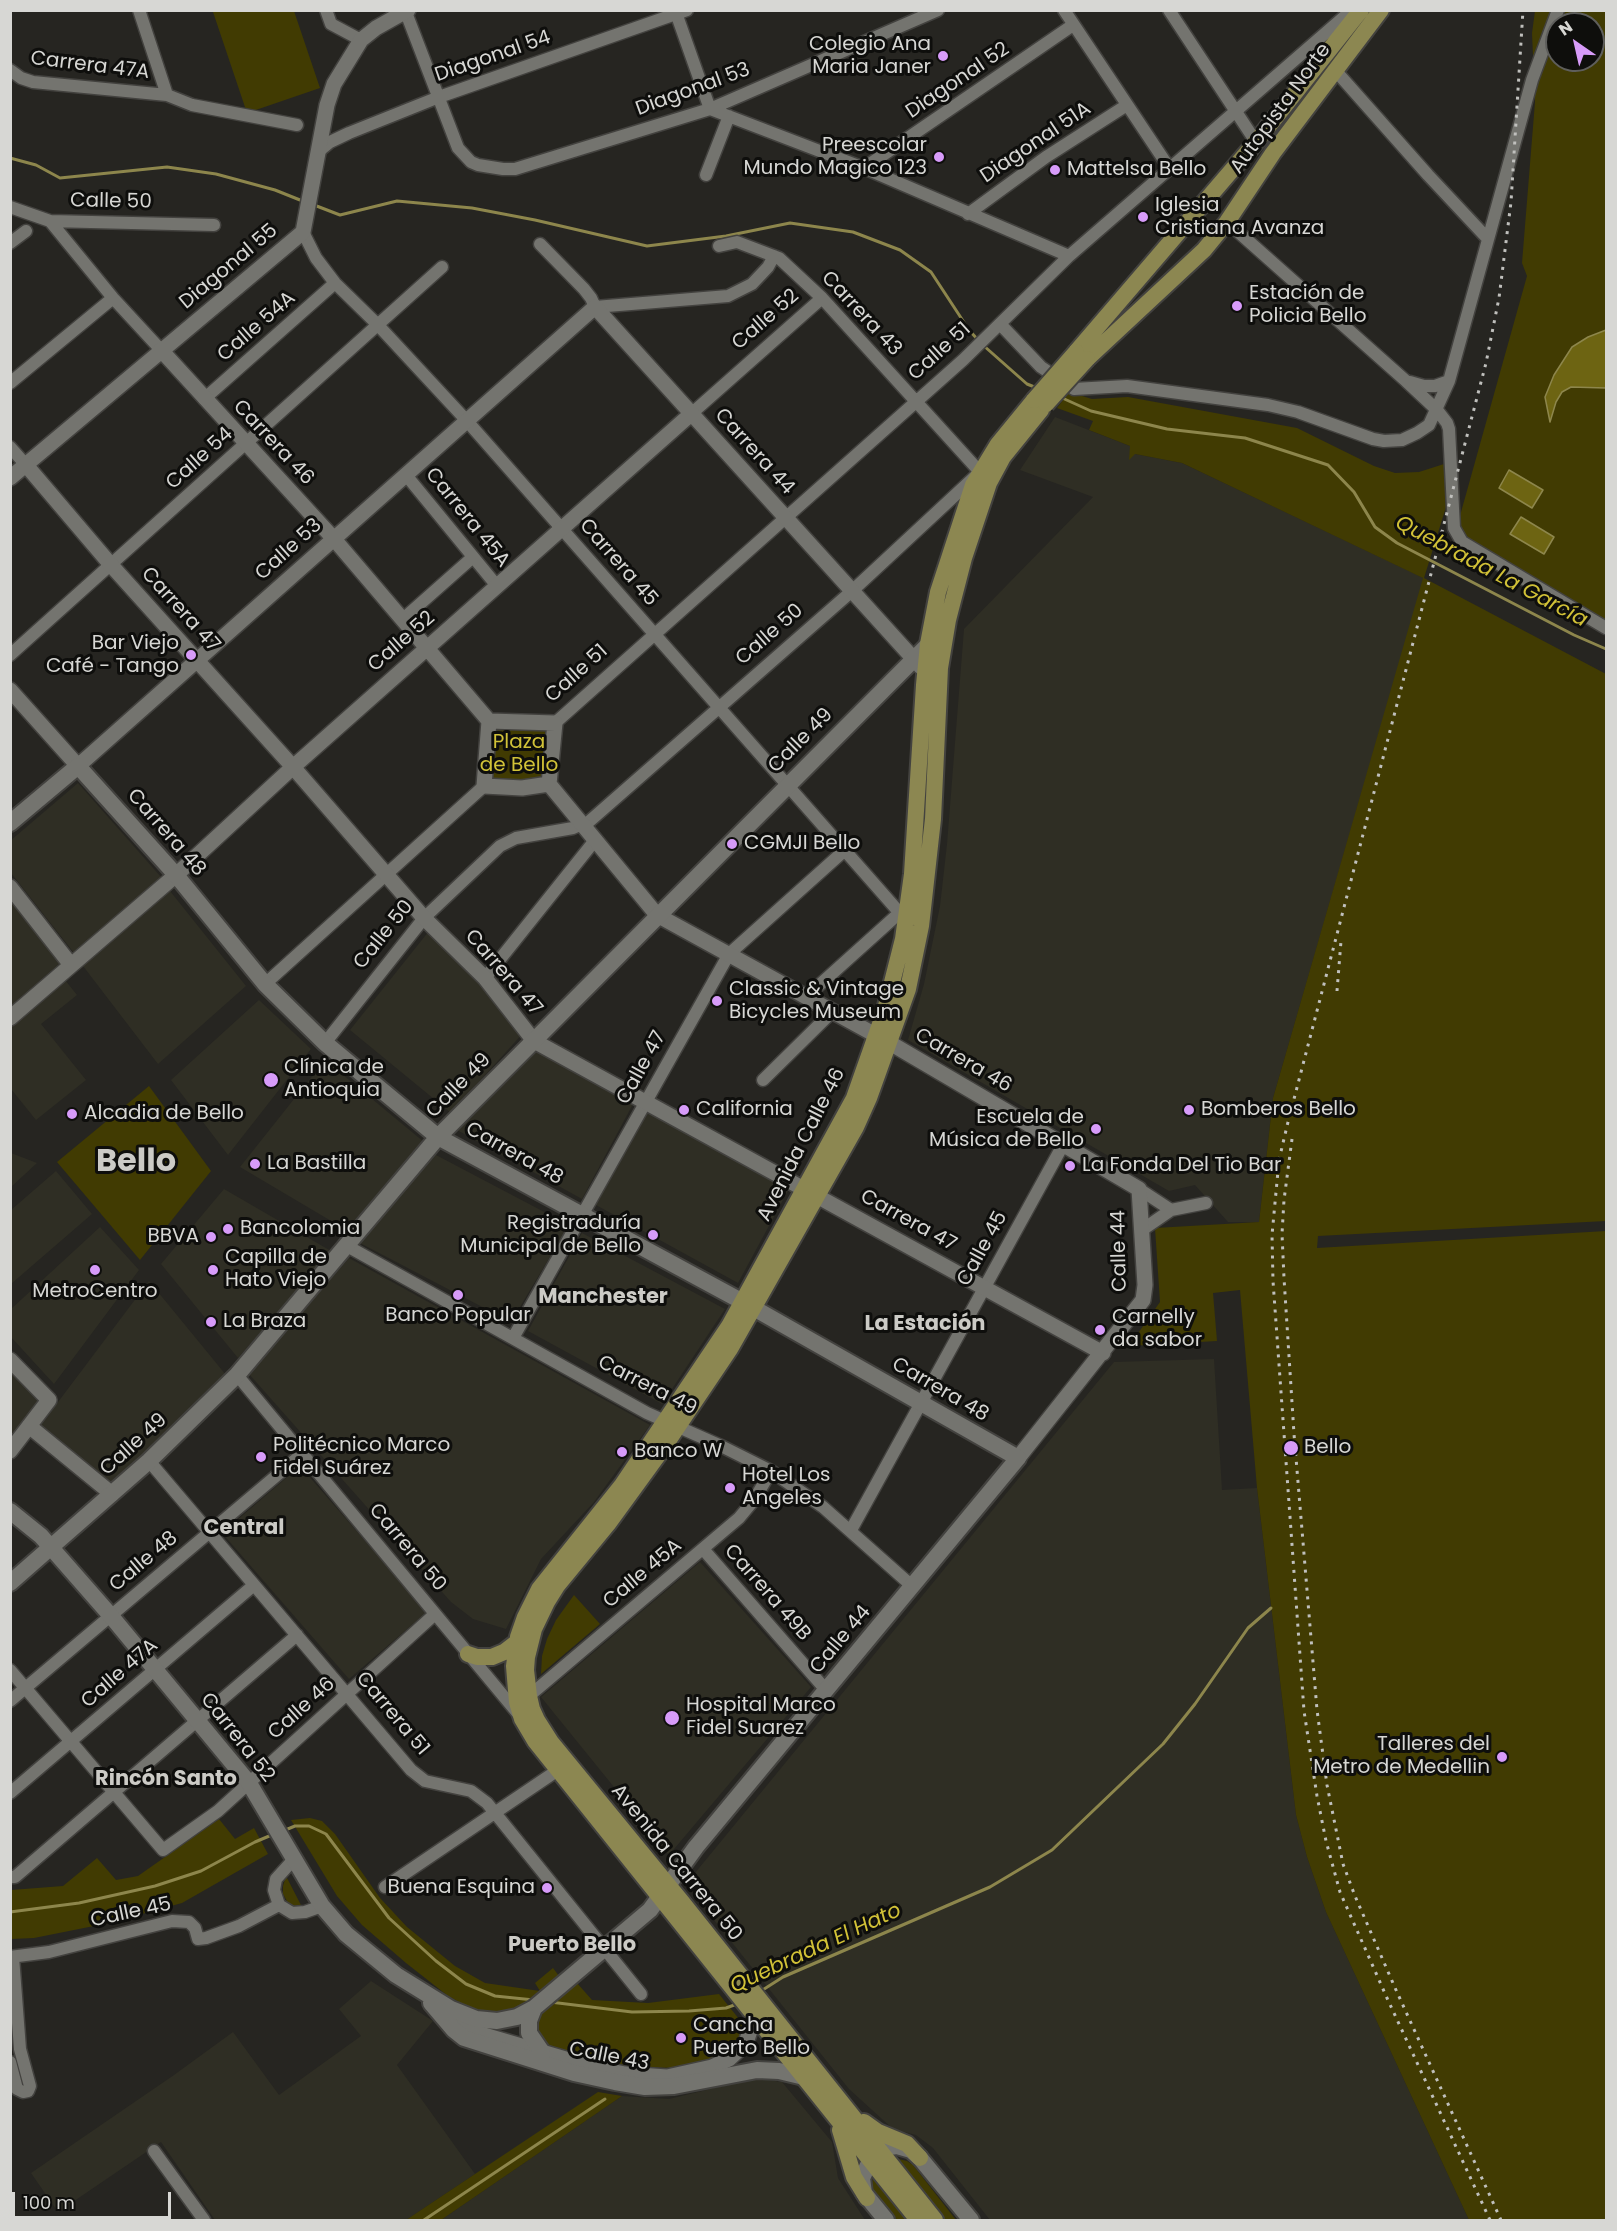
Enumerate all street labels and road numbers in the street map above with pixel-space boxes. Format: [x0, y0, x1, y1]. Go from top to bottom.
street label: Diagonal 54 [432, 26, 554, 88]
street label: Diagonal 52 [902, 38, 1014, 124]
street label: Autopista Norte [1226, 39, 1336, 179]
street label: Carrera 47A [29, 47, 151, 85]
street label: Diagonal 53 [633, 58, 753, 122]
street label: Diagonal 51A [976, 97, 1096, 189]
street label: Calle 50 [70, 189, 152, 215]
street label: Diagonal 55 [175, 219, 283, 315]
street label: Carrera 43 [816, 267, 906, 361]
street label: Calle 52 [728, 285, 804, 355]
street label: Calle 54A [213, 287, 301, 367]
street label: Calle 51 [904, 318, 976, 386]
street label: Carrera 46 [227, 395, 319, 491]
street label: Carrera 44 [709, 404, 799, 500]
street label: Calle 54 [162, 423, 238, 495]
street label: Carrera 45A [420, 463, 514, 573]
street label: Calle 53 [251, 514, 327, 586]
street label: Carrera 45 [574, 514, 662, 612]
street label: Carrera 47 [136, 563, 224, 657]
street label: Calle 50 [731, 599, 809, 671]
street label: Calle 52 [364, 607, 440, 677]
street label: Calle 51 [541, 640, 613, 708]
street label: Calle 49 [764, 704, 838, 778]
street label: Carrera 48 [122, 784, 210, 882]
street label: Calle 50 [349, 896, 419, 974]
street label: Carrera 47 [459, 925, 547, 1021]
street label: Carrera 46 [910, 1024, 1016, 1098]
street label: Calle 47 [612, 1027, 672, 1109]
street label: Calle 49 [422, 1049, 496, 1123]
street label: Avenida Calle 46 [753, 1064, 851, 1226]
street label: Carrera 48 [461, 1117, 567, 1191]
street label: Carrera 47 [856, 1185, 960, 1257]
street label: Calle 45 [953, 1207, 1013, 1291]
street label: Calle 44 [1107, 1210, 1133, 1292]
street label: Carrera 49 [594, 1351, 700, 1421]
street label: Carrera 48 [887, 1353, 993, 1427]
street label: Calle 49 [96, 1409, 172, 1481]
street label: Carrera 50 [363, 1499, 451, 1597]
street label: Calle 48 [105, 1527, 183, 1597]
street label: Calle 45A [599, 1534, 687, 1614]
street label: Carrera 49B [719, 1540, 815, 1646]
street label: Calle 44 [806, 1601, 876, 1679]
street label: Calle 47A [77, 1634, 163, 1714]
street label: Carrera 51 [350, 1667, 434, 1761]
street label: Calle 46 [264, 1673, 340, 1745]
street label: Carrera 52 [195, 1689, 279, 1787]
street label: Avenida Carrera 50 [605, 1780, 747, 1946]
street label: Calle 45 [89, 1893, 173, 1933]
street label: Calle 43 [567, 2038, 651, 2076]

